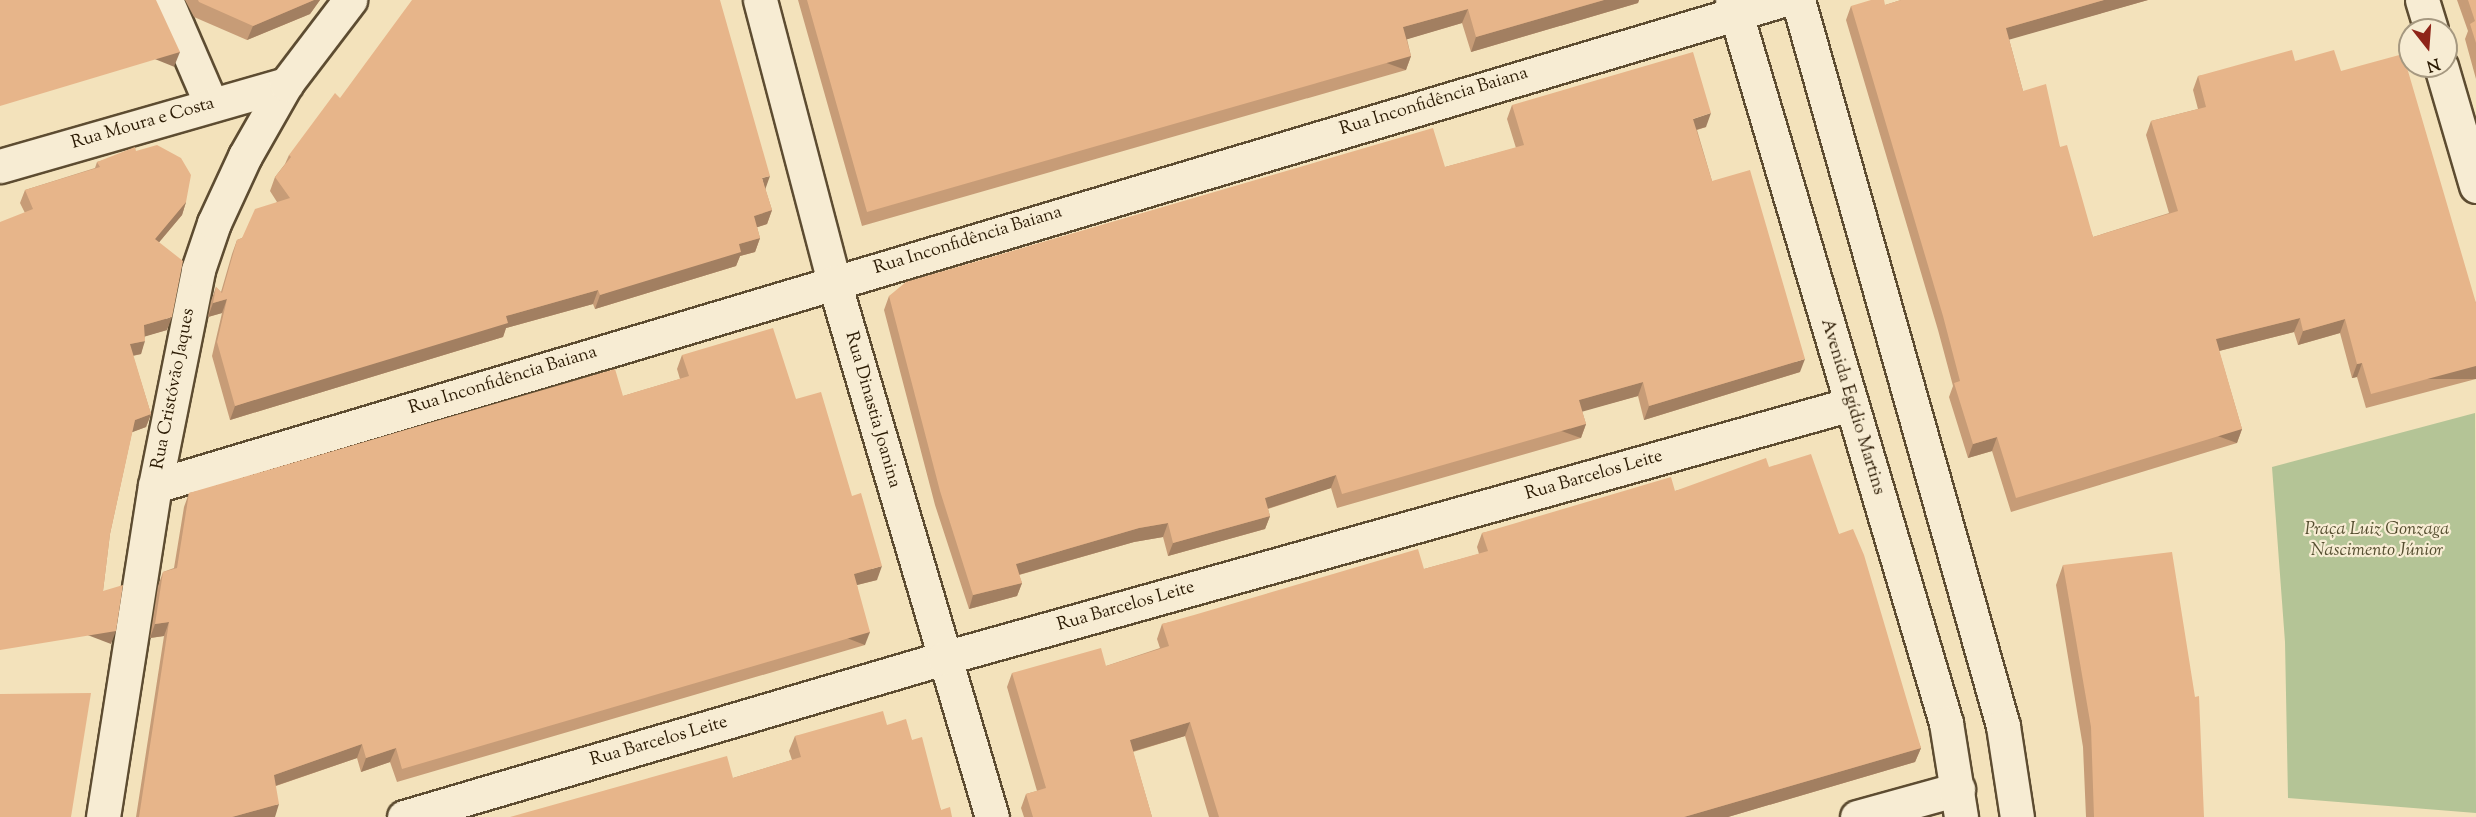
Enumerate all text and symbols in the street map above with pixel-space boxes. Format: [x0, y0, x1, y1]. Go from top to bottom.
north arrow [2398, 18, 2458, 78]
text: N [2423, 51, 2442, 77]
street label: Rua Inconfidência Baiana [1337, 63, 1531, 141]
street label: Rua Moura e Costa [69, 93, 217, 155]
street label: Rua Inconfidência Baiana [871, 202, 1065, 280]
street label: Rua Cristóvão Jaques [148, 307, 200, 471]
street label: Avenida Egídio Martins [1815, 316, 1889, 498]
street label: Rua Dinastia Joanina [839, 329, 905, 491]
street label: Rua Inconfidência Baiana [406, 342, 600, 420]
street label: Rua Barcelos Leite [1523, 446, 1665, 506]
park label: Praça Luiz Gonzaga Nascimento Júnior [2305, 520, 2449, 562]
street label: Rua Barcelos Leite [1055, 577, 1197, 637]
street label: Rua Barcelos Leite [588, 712, 730, 772]

